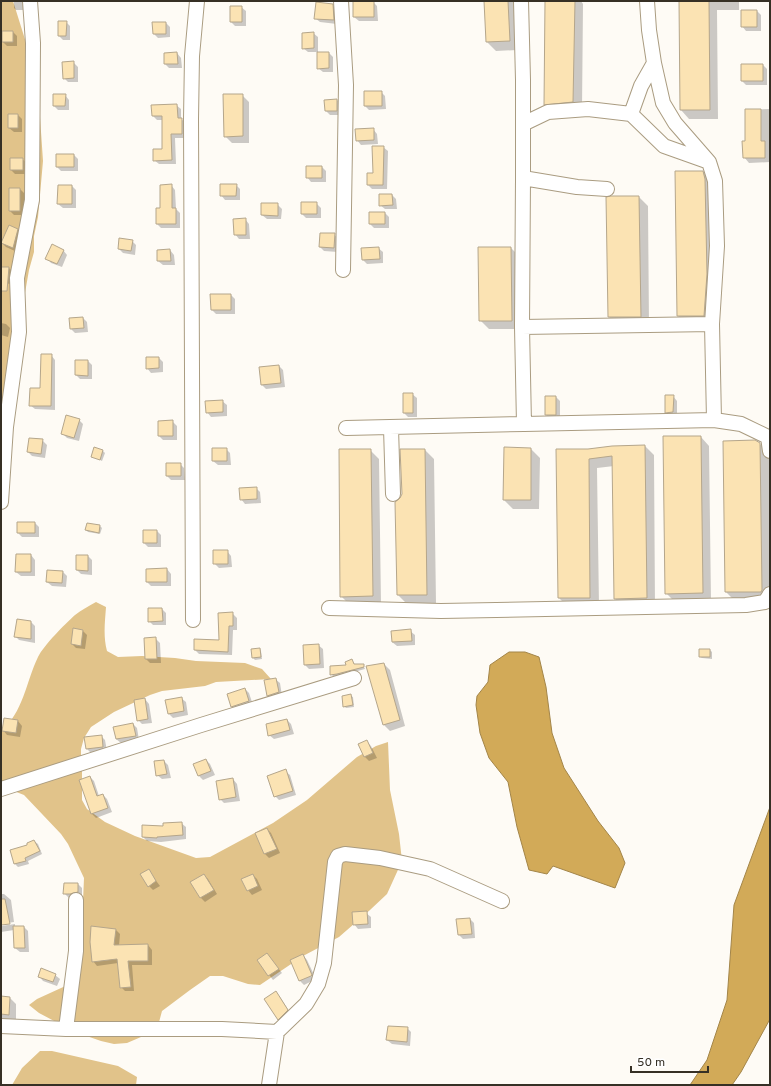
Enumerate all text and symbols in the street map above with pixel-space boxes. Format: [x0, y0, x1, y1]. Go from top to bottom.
scale bar [631, 1048, 708, 1074]
text: 50 m [637, 1055, 665, 1071]

